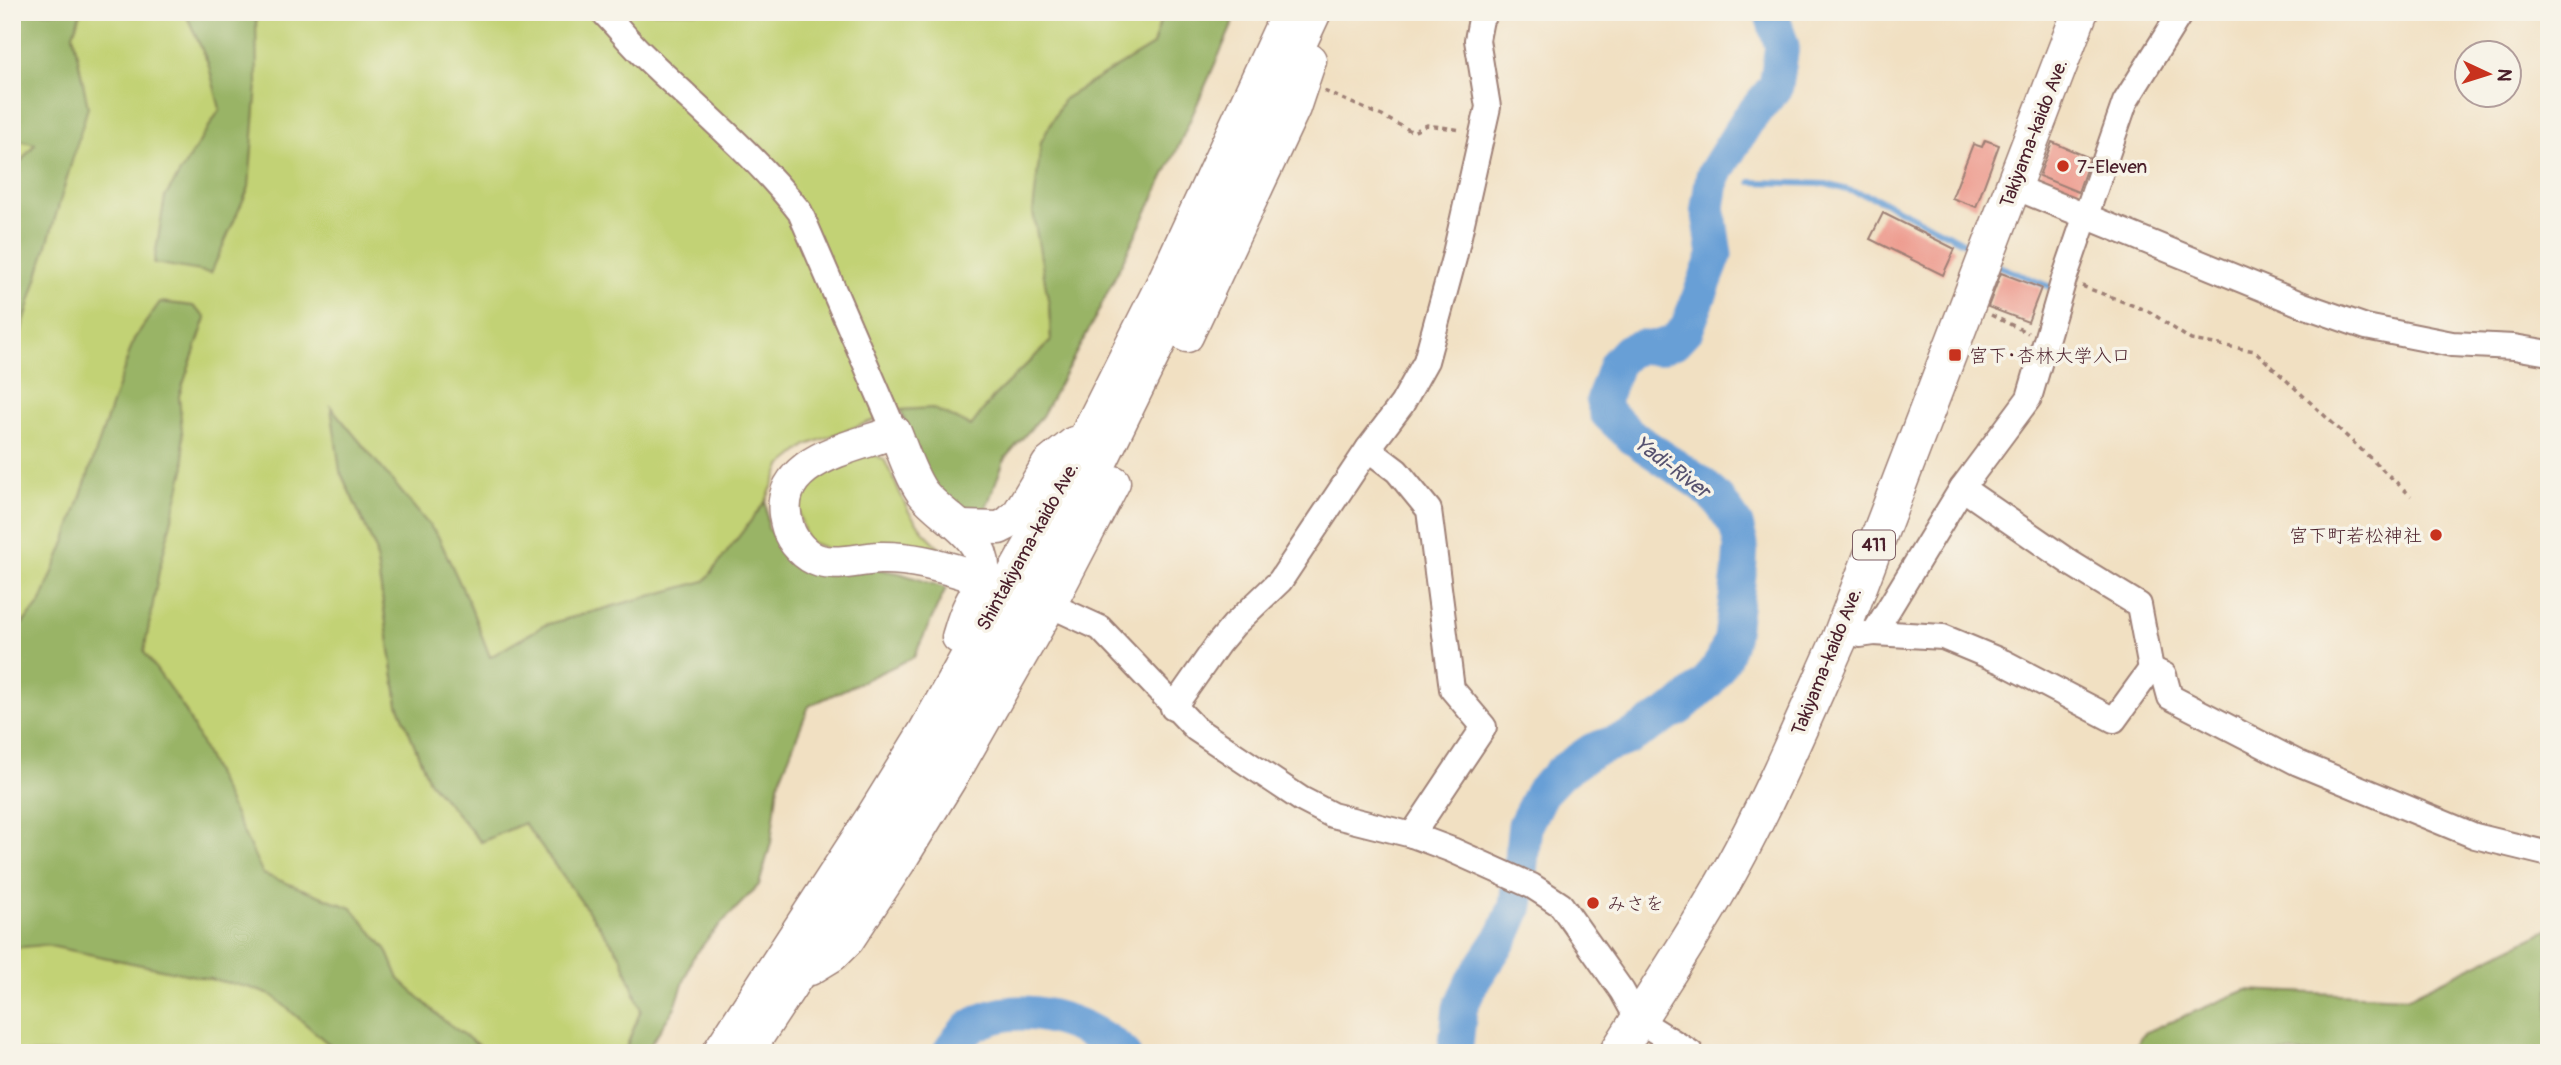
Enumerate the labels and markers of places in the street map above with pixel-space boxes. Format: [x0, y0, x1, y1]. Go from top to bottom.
place label: 7-Eleven [2077, 155, 2147, 179]
marker: 7-Eleven [2055, 158, 2071, 174]
place label: 宮下･杏林大学入口 [1969, 344, 2131, 368]
marker: 宮下･杏林大学入口 [1947, 347, 1963, 363]
place label: 宮下町若松神社 [2289, 524, 2422, 548]
marker: 宮下町若松神社 [2428, 527, 2444, 543]
place label: みさを [1607, 892, 1664, 916]
marker: みさを [1585, 895, 1601, 911]

